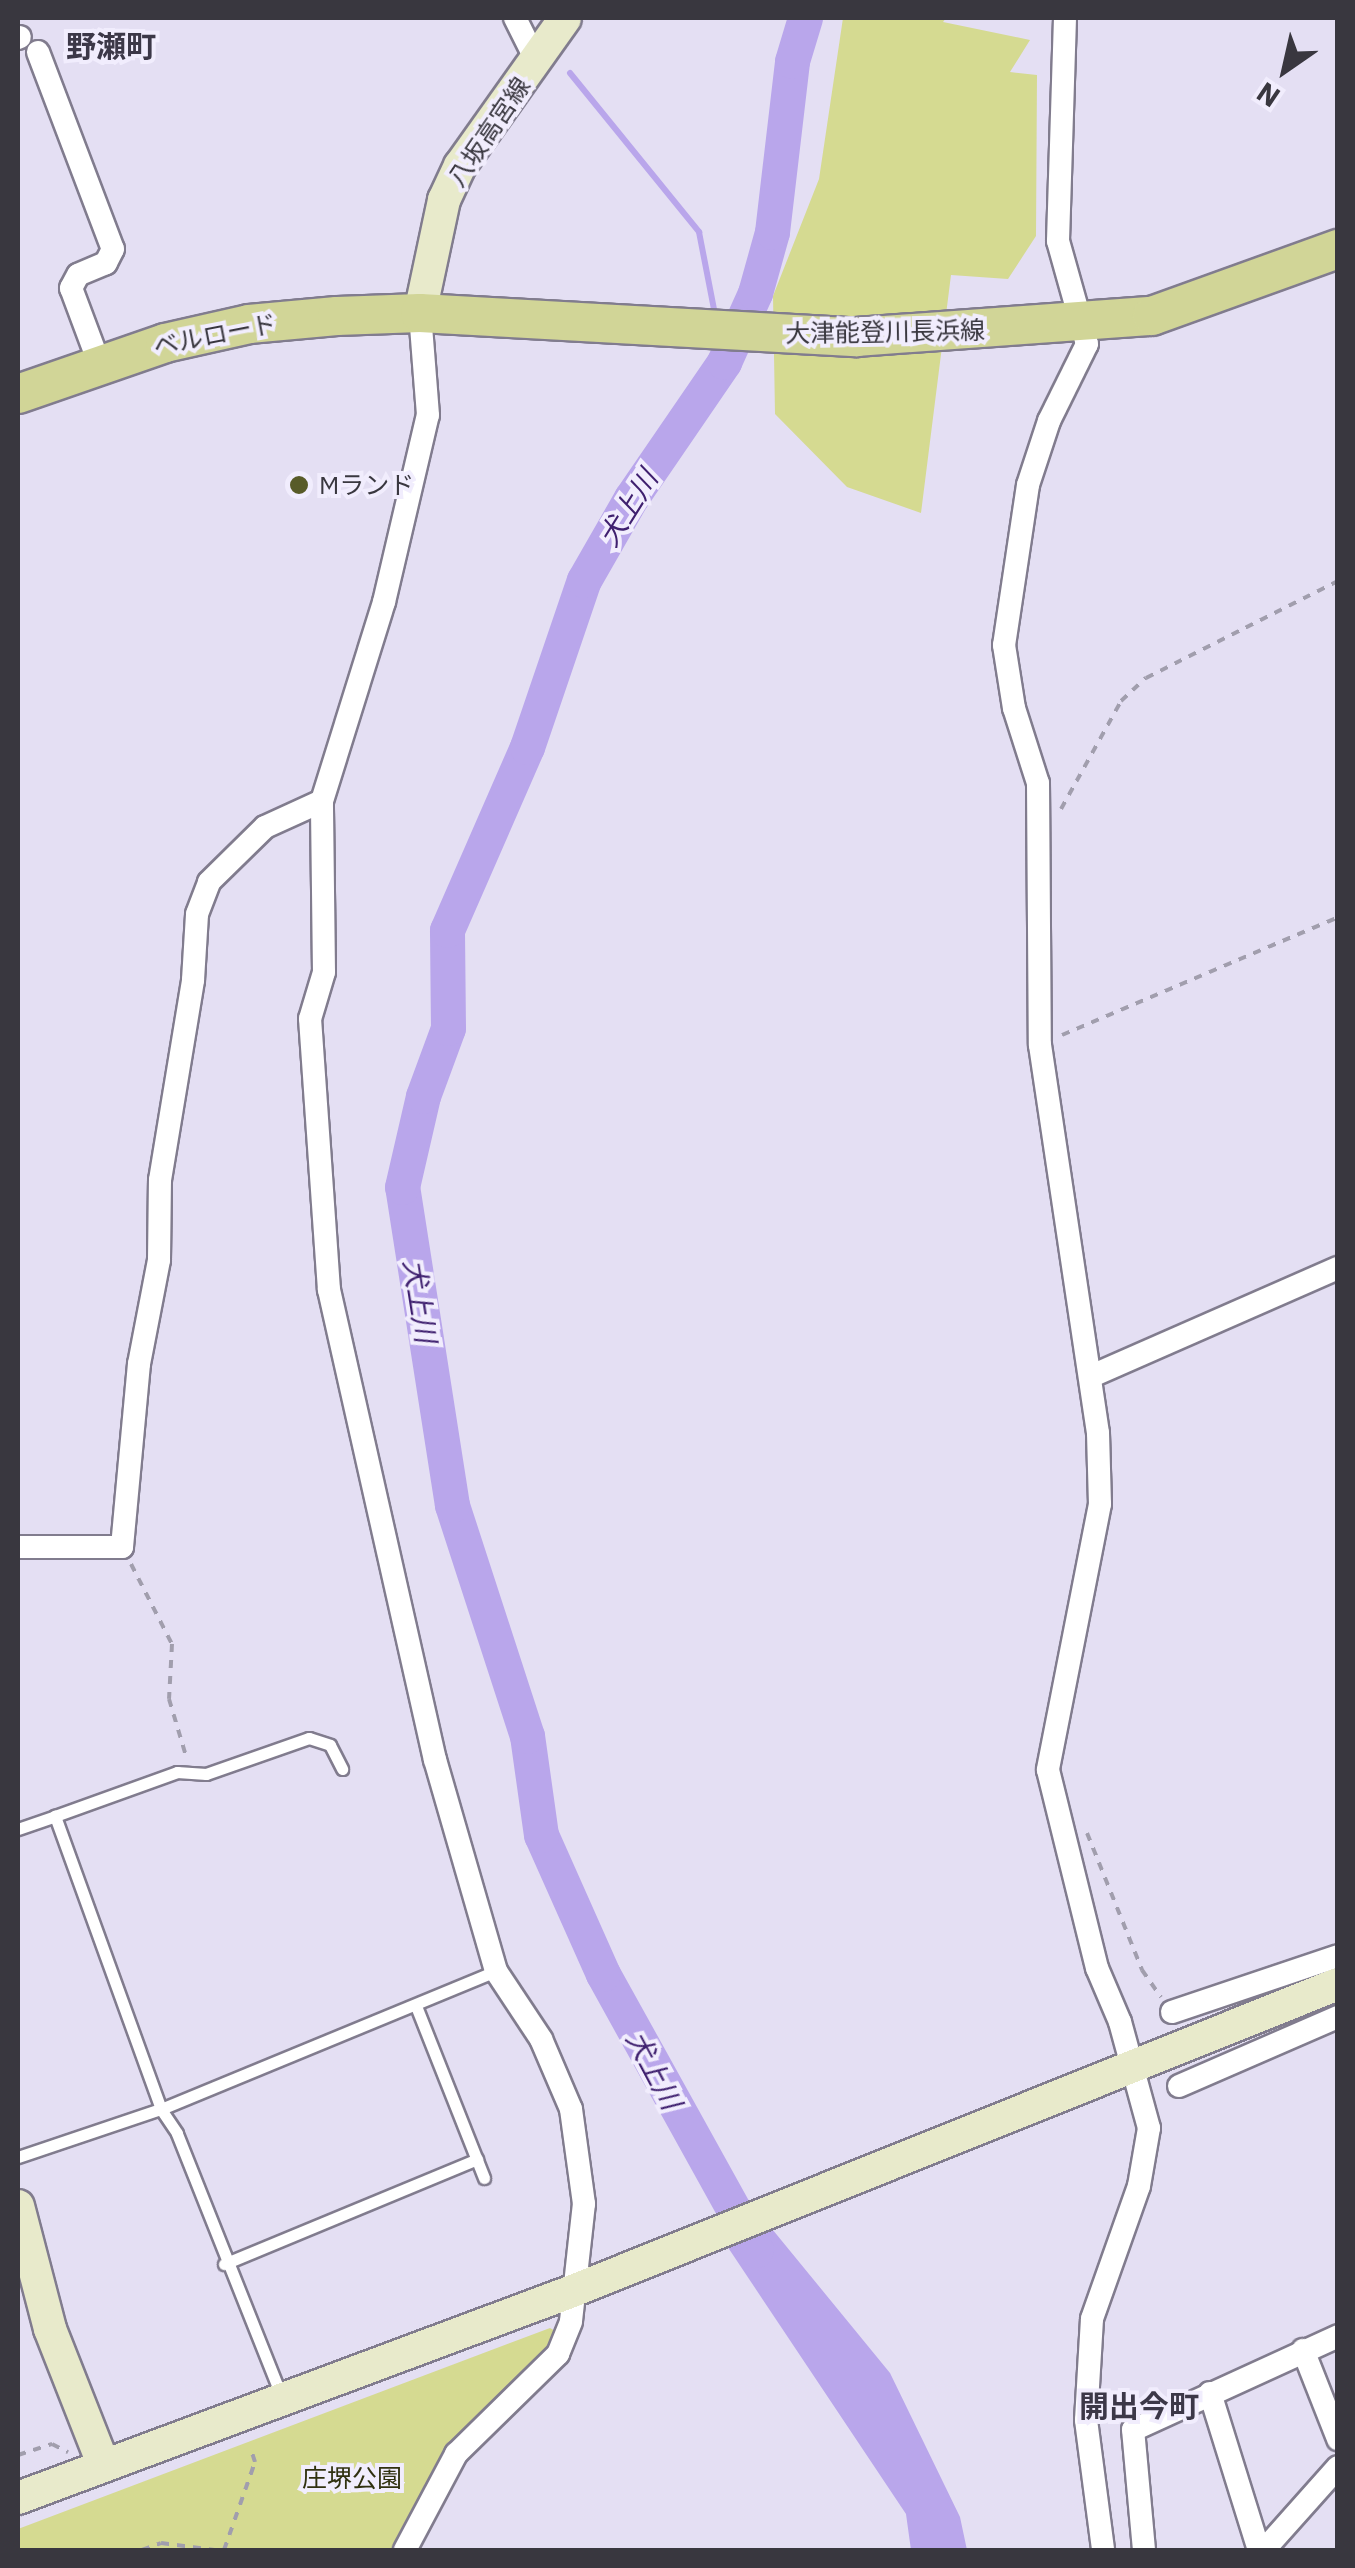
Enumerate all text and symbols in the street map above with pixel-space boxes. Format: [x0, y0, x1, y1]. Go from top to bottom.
north arrow [1235, 20, 1335, 120]
district label: 野瀬町 [66, 28, 156, 64]
street label: 八坂高宮線 [442, 72, 536, 192]
text: N [1249, 74, 1287, 116]
street label: ベルロード [151, 308, 279, 362]
street label: 大津能登川長浜線 [785, 315, 985, 349]
water label: 犬上川 [591, 463, 665, 553]
place label: Mランド [319, 470, 414, 500]
marker: Mランド [288, 474, 310, 496]
water label: 犬上川 [397, 1257, 443, 1345]
water label: 犬上川 [619, 2025, 689, 2115]
district label: 開出今町 [1079, 2388, 1199, 2424]
park label: 庄堺公園 [302, 2463, 402, 2493]

